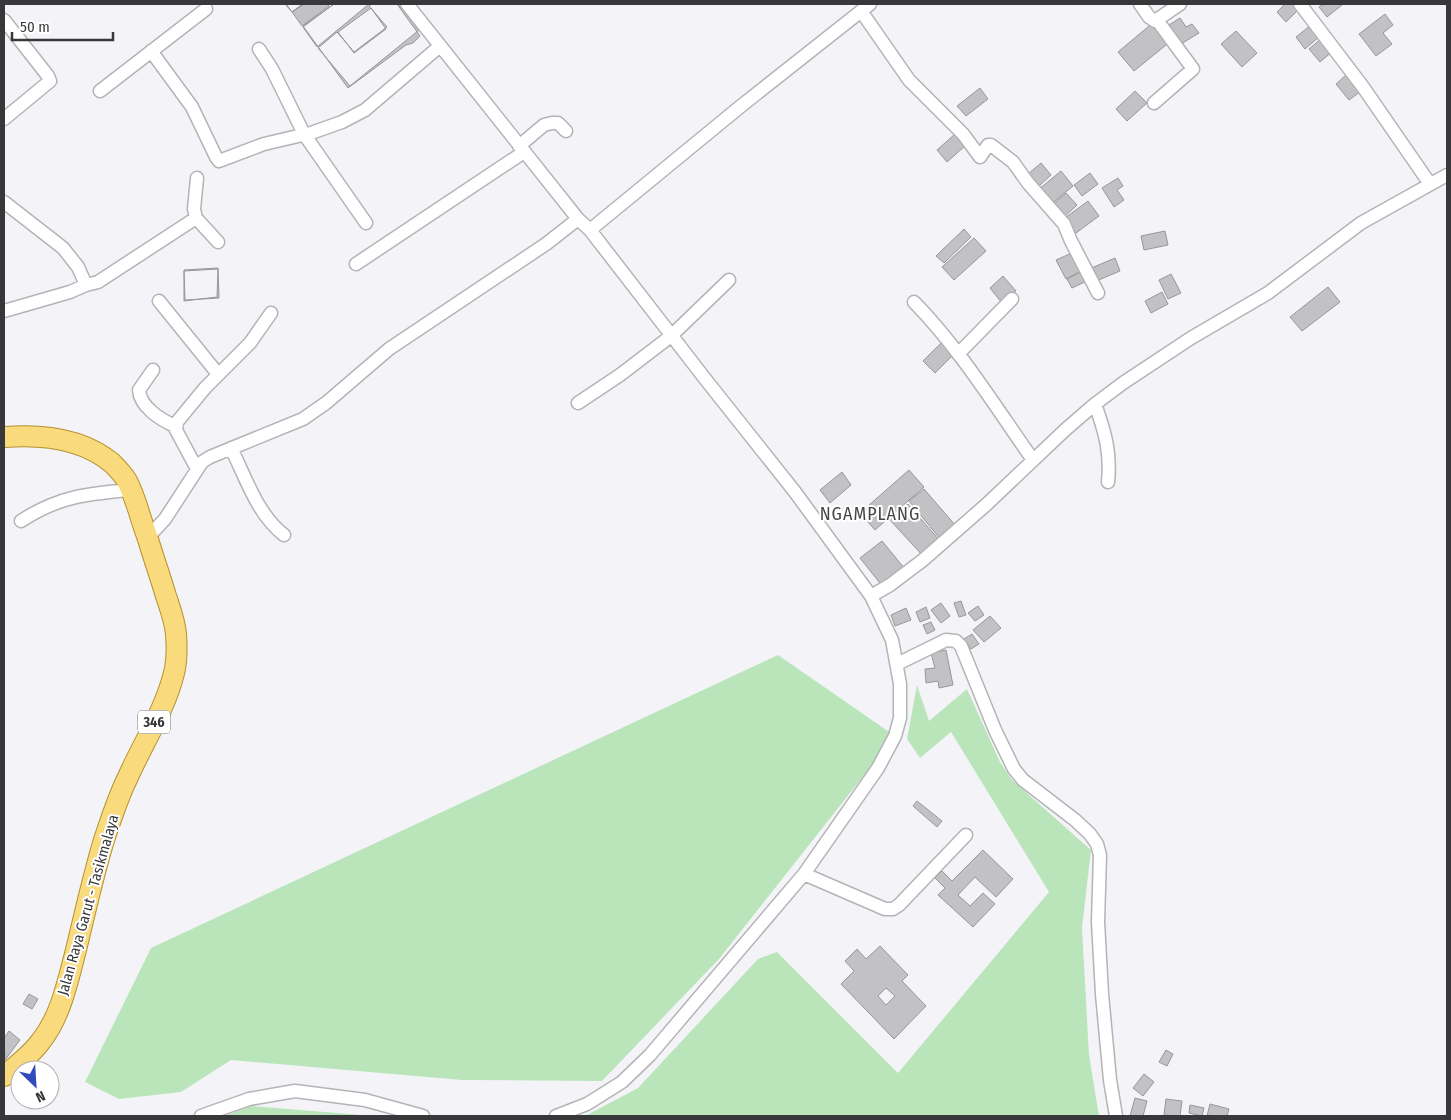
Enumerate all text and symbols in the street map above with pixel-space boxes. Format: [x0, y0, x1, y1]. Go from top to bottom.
scale bar [12, 10, 114, 42]
text: 50 m [20, 18, 50, 36]
district label: NGAMPLANG [820, 503, 920, 525]
road number: 346 [138, 710, 170, 734]
street label: Jalan Raya Garut - Tasikmalaya [54, 813, 122, 997]
north arrow [10, 1060, 60, 1110]
text: N [33, 1087, 48, 1106]

